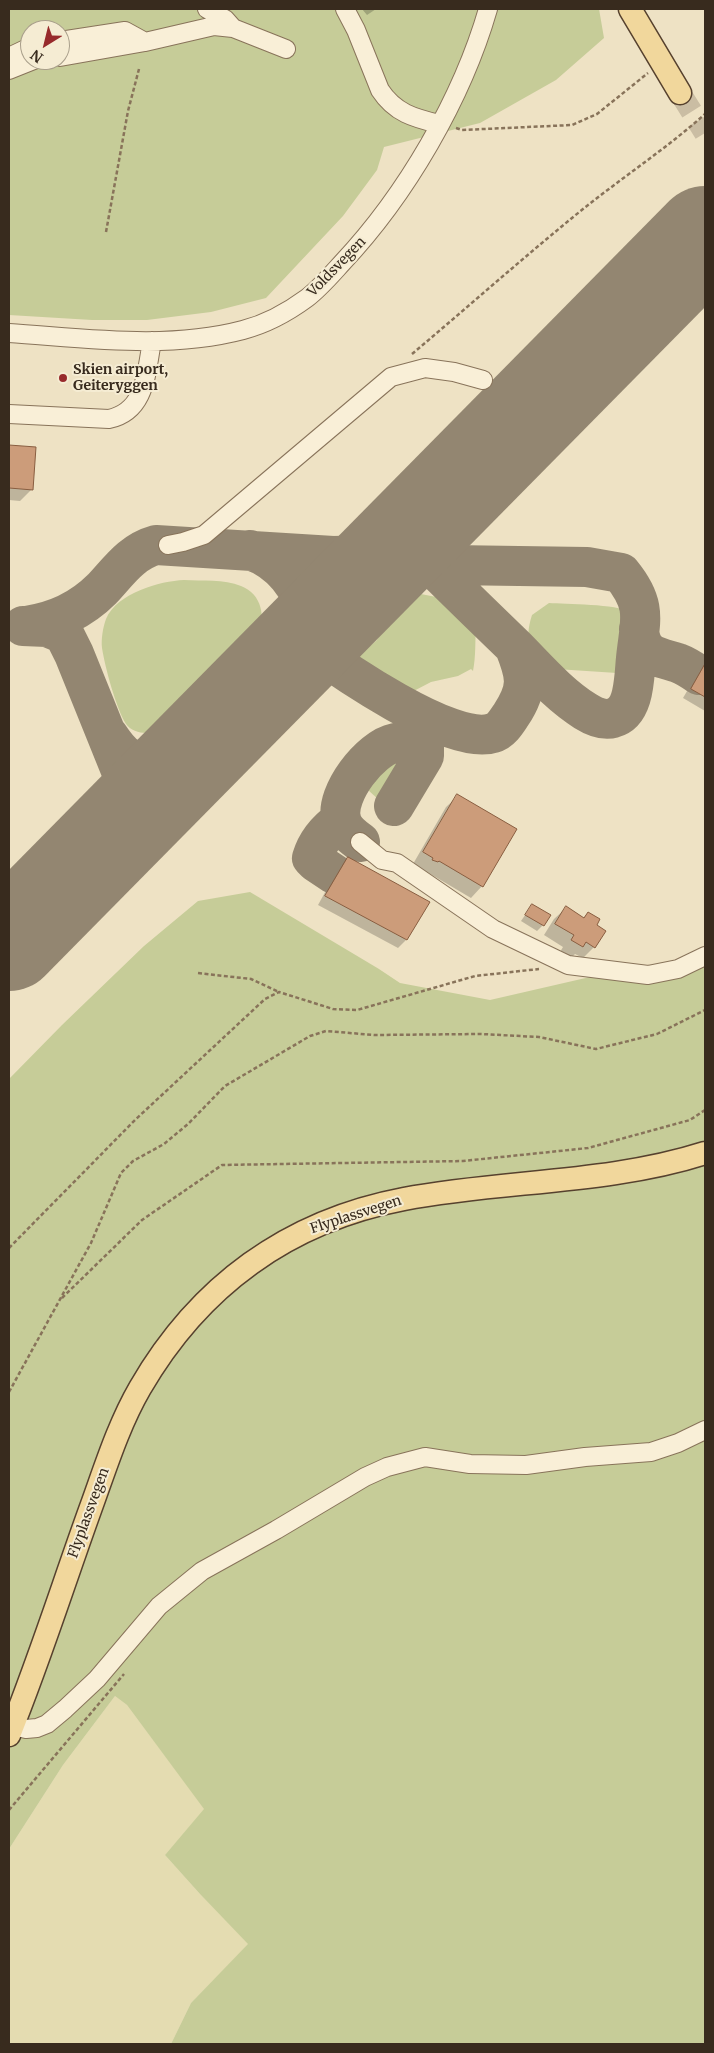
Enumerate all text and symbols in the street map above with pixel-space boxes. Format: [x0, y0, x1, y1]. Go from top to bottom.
north arrow [20, 20, 70, 70]
text: N [27, 46, 47, 67]
street label: Voldsvegen [304, 234, 370, 300]
place label: Skien airport, Geiteryggen [73, 362, 168, 394]
marker: Skien airport, Geiteryggen [57, 372, 69, 384]
street label: Flyplassvegen [308, 1192, 404, 1238]
street label: Flyplassvegen [65, 1465, 113, 1561]

